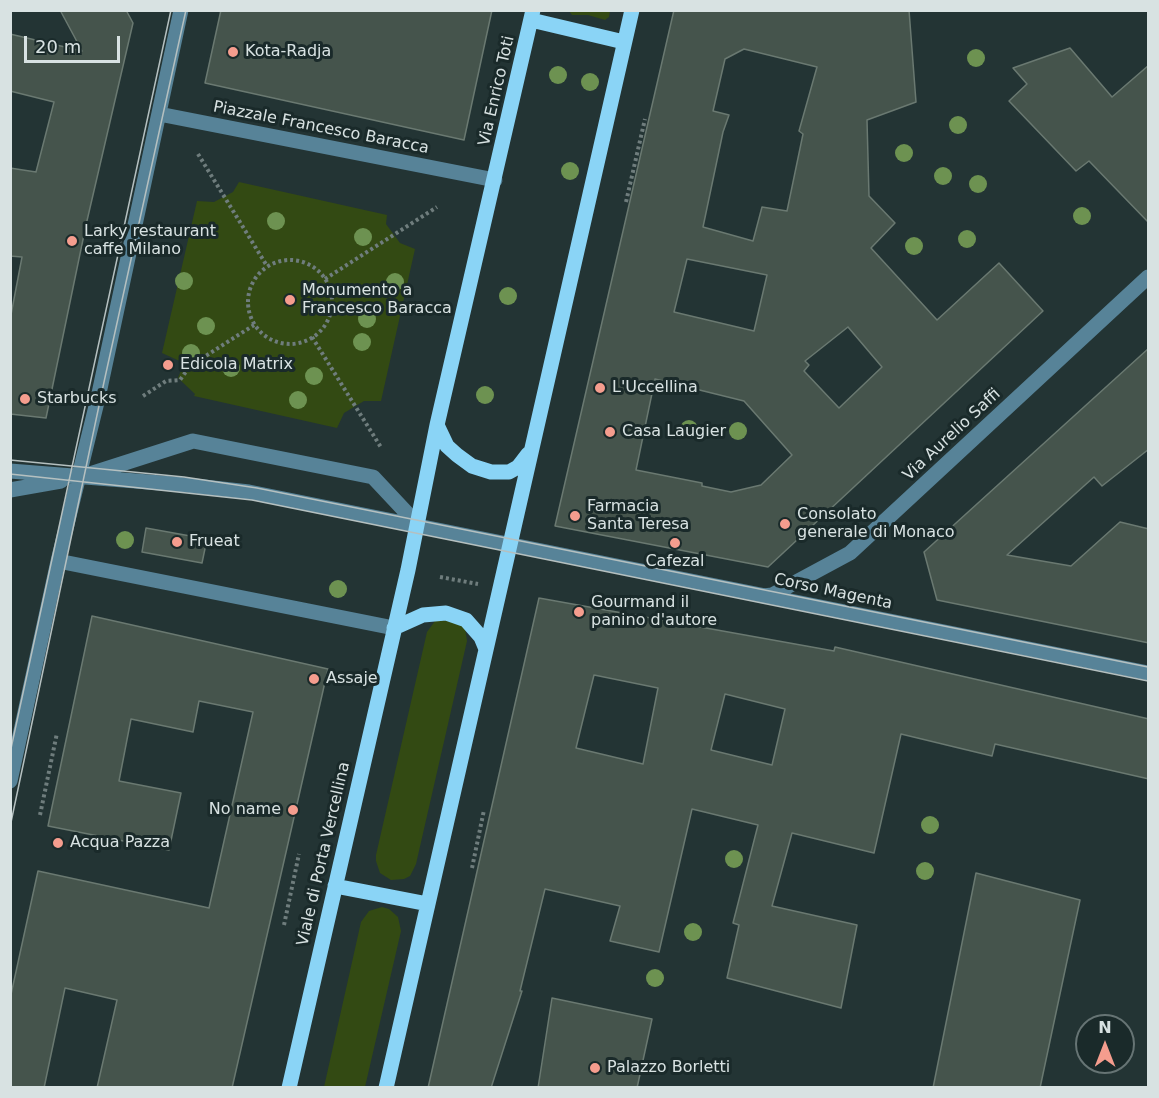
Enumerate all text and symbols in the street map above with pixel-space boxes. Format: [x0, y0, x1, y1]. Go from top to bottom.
scale bar [27, 24, 123, 62]
street label: Via Enrico Toti [475, 34, 519, 148]
text: 20 m [35, 36, 81, 57]
place label: Kota-Radja [245, 42, 331, 62]
marker: Kota-Radja [226, 45, 240, 59]
street label: Piazzale Francesco Baracca [212, 98, 430, 158]
place label: Larky restaurant caffe Milano [84, 222, 216, 260]
marker: Larky restaurant caffe Milano [65, 234, 79, 248]
place label: Monumento a Francesco Baracca [302, 281, 452, 319]
marker: Monumento a Francesco Baracca [283, 293, 297, 307]
place label: Edicola Matrix [180, 355, 293, 375]
marker: Edicola Matrix [161, 358, 175, 372]
place label: L'Uccellina [612, 378, 698, 398]
marker: L'Uccellina [593, 381, 607, 395]
street label: Via Aurelio Saffi [899, 385, 1005, 485]
place label: Starbucks [37, 389, 117, 409]
marker: Starbucks [18, 392, 32, 406]
place label: Casa Laugier [622, 422, 726, 442]
marker: Casa Laugier [603, 425, 617, 439]
place label: Farmacia Santa Teresa [587, 497, 689, 535]
place label: Consolato generale di Monaco [797, 505, 955, 543]
marker: Farmacia Santa Teresa [568, 509, 582, 523]
marker: Consolato generale di Monaco [778, 517, 792, 531]
place label: Frueat [189, 532, 240, 552]
marker: Frueat [170, 535, 184, 549]
marker: Cafezal [668, 536, 682, 550]
place label: Cafezal [645, 552, 705, 572]
street label: Corso Magenta [772, 570, 894, 614]
place label: Gourmand il panino d'autore [591, 593, 717, 631]
marker: Gourmand il panino d'autore [572, 605, 586, 619]
place label: Assaje [326, 669, 378, 689]
marker: Assaje [307, 672, 321, 686]
street label: Viale di Porta Vercellina [293, 760, 355, 948]
place label: No name [209, 800, 281, 820]
marker: No name [286, 803, 300, 817]
place label: Acqua Pazza [70, 833, 170, 853]
marker: Acqua Pazza [51, 836, 65, 850]
north arrow [1075, 1014, 1135, 1074]
text: N [1098, 1018, 1112, 1037]
place label: Palazzo Borletti [607, 1058, 730, 1078]
marker: Palazzo Borletti [588, 1061, 602, 1075]

